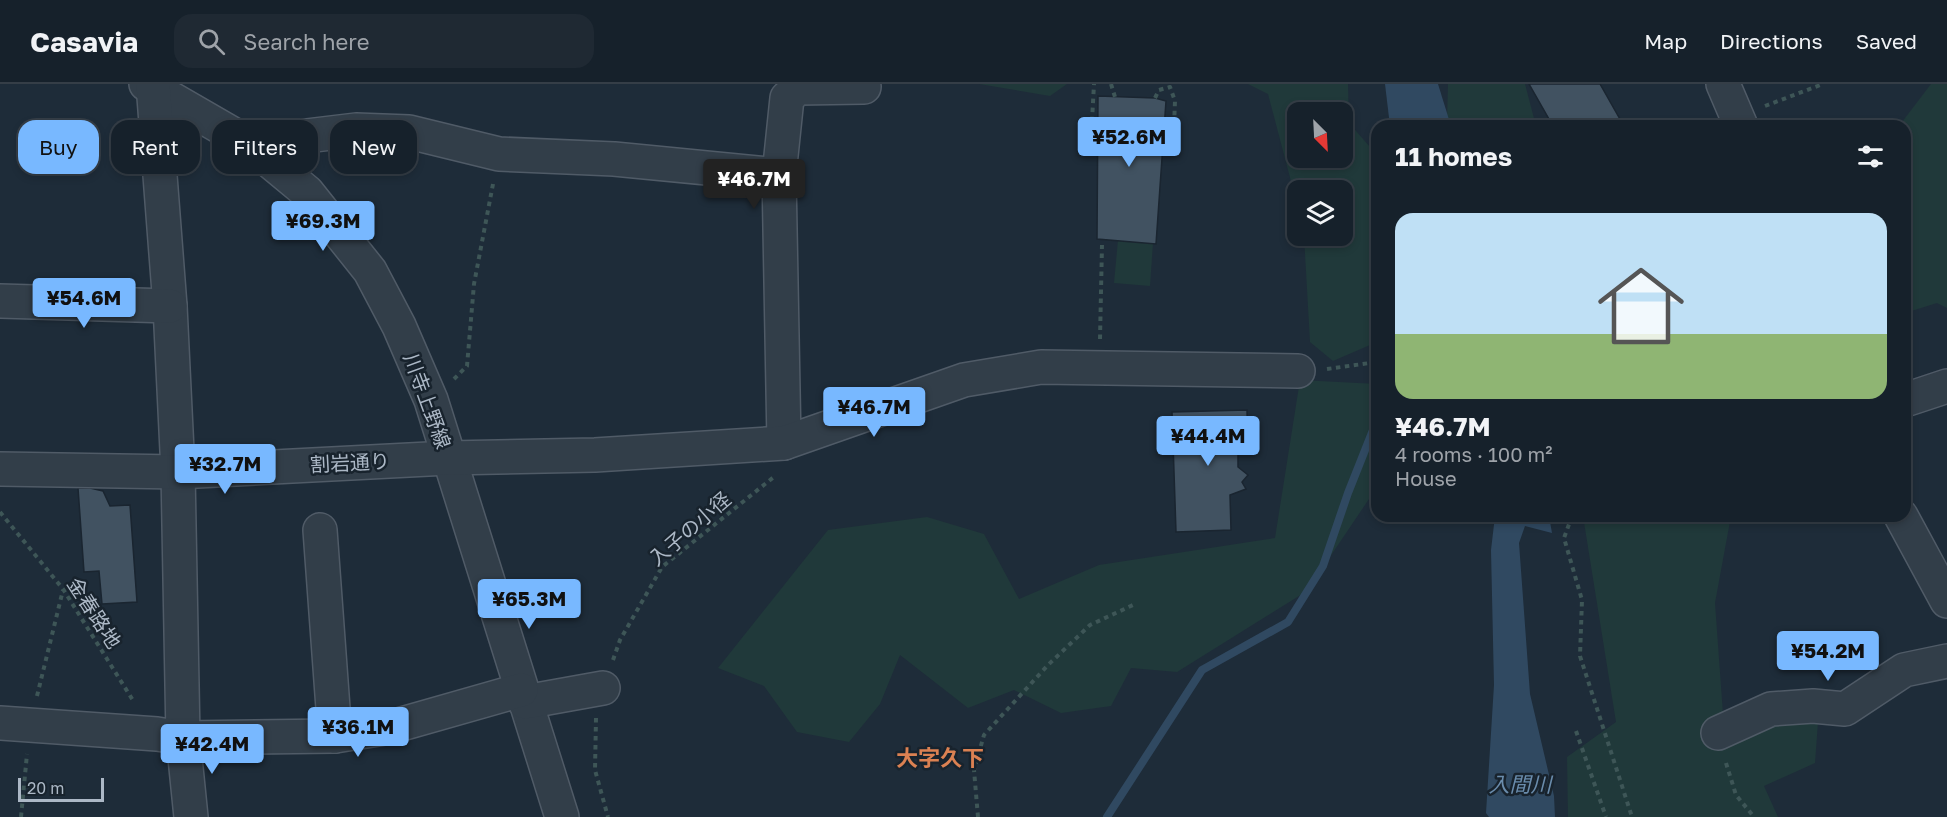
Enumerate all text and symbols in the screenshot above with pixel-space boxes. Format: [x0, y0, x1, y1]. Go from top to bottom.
search box [174, 14, 594, 68]
text: Casavia [30, 25, 138, 58]
icon: search [195, 25, 228, 58]
text: Search here [243, 28, 369, 55]
text: Map [1644, 28, 1687, 54]
text: Directions [1720, 28, 1823, 54]
text: Saved [1856, 28, 1917, 54]
north arrow [1287, 102, 1353, 168]
map controls [1287, 102, 1353, 246]
pin: ¥52.6M [1080, 117, 1178, 168]
chip: Buy [18, 120, 99, 174]
chip: Rent [111, 120, 200, 174]
chip: Filters [212, 120, 318, 174]
chip: New [330, 120, 417, 174]
text: ¥52.6M [1092, 124, 1166, 148]
icon: filters [1854, 140, 1887, 173]
text: 11 homes [1395, 141, 1512, 172]
pin: ¥46.7M [705, 159, 803, 210]
text: ¥46.7M [717, 166, 791, 190]
button: layers [1287, 180, 1353, 246]
pin: ¥69.3M [274, 201, 372, 252]
text: ¥69.3M [286, 208, 361, 232]
icon: home [1587, 252, 1695, 360]
pin: ¥54.6M [35, 278, 133, 329]
text: ¥54.6M [47, 285, 121, 309]
street label: 川寺上野線 [400, 350, 456, 452]
pin: ¥46.7M [825, 387, 923, 438]
text: ¥46.7M [837, 394, 911, 418]
text: ¥46.7M [1395, 411, 1491, 442]
pin: ¥44.4M [1159, 416, 1257, 467]
text: ¥44.4M [1171, 423, 1245, 447]
text: 4 rooms · 100 m² [1395, 442, 1553, 466]
pin: ¥32.7M [176, 444, 274, 495]
street label: 割岩通り [309, 448, 391, 476]
text: ¥32.7M [189, 451, 261, 475]
text: House [1395, 466, 1457, 490]
street label: 入子の小径 [644, 486, 735, 570]
street label: 金春路地 [63, 572, 127, 653]
pin: ¥65.3M [480, 579, 578, 630]
text: ¥65.3M [492, 586, 566, 610]
pin: ¥54.2M [1779, 631, 1877, 682]
text: ¥54.2M [1791, 638, 1865, 662]
pin: ¥36.1M [309, 707, 407, 758]
text: ¥36.1M [322, 714, 394, 738]
pin: ¥42.4M [163, 724, 261, 775]
text: ¥42.4M [175, 731, 249, 755]
district label: 大字久下 [896, 744, 984, 771]
water label: 入間川 [1489, 771, 1553, 797]
scale bar [18, 775, 104, 802]
text: 20 m [27, 778, 64, 798]

